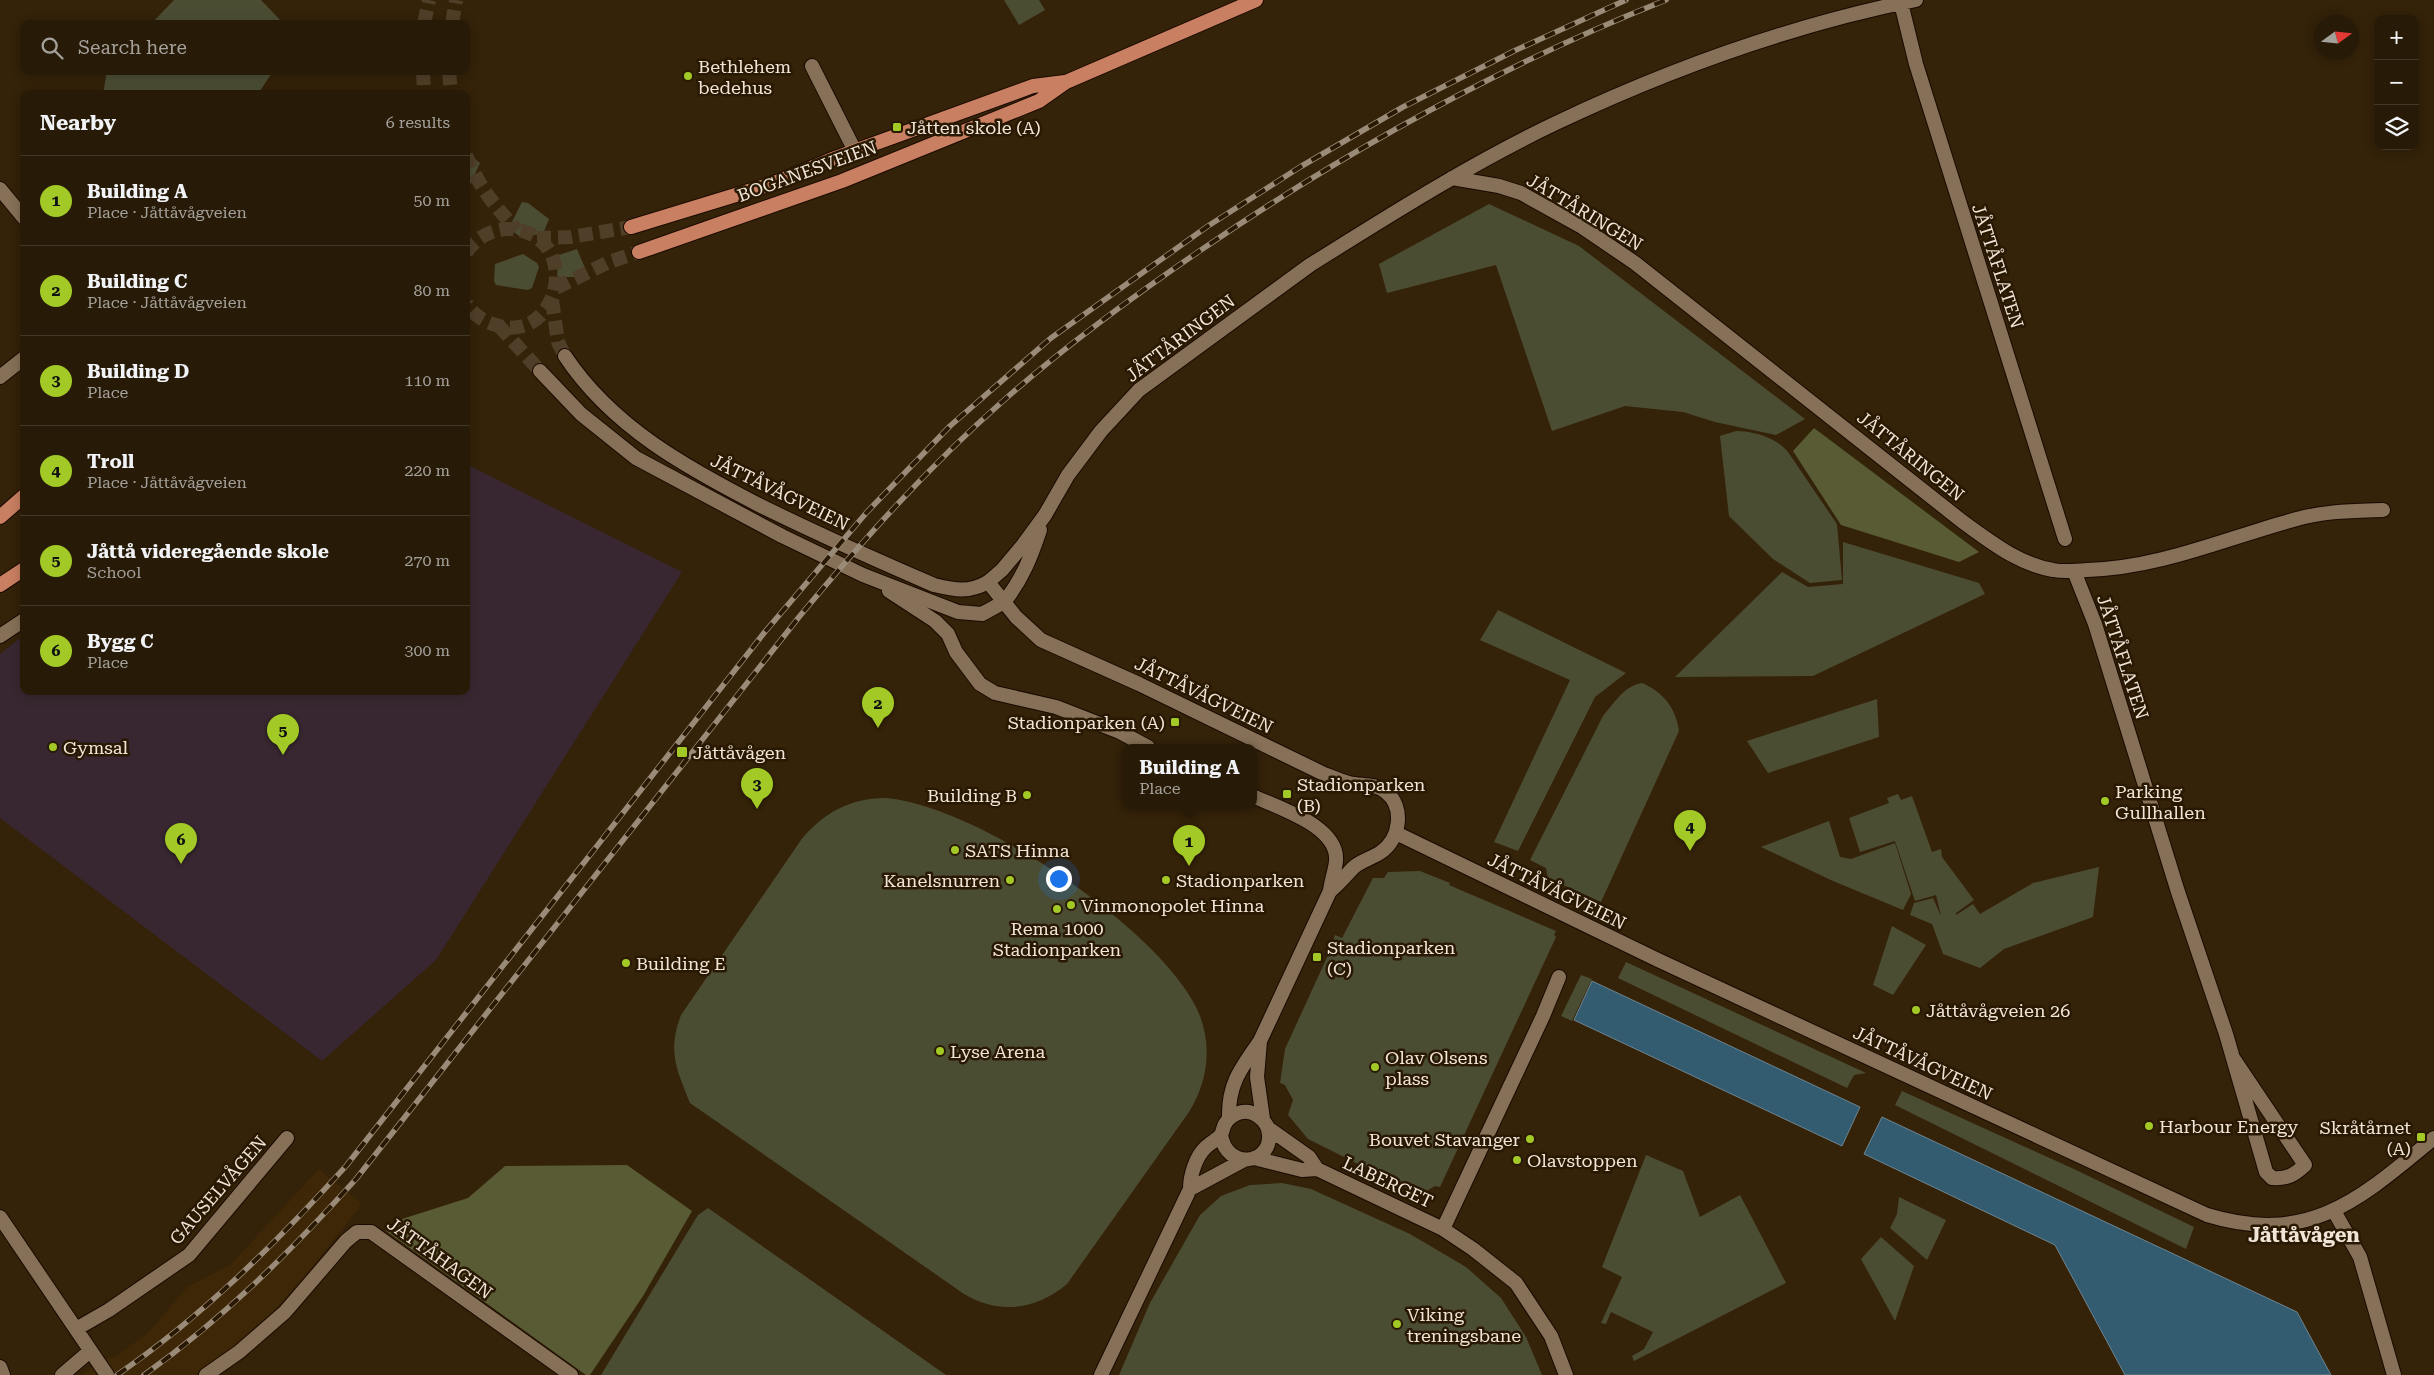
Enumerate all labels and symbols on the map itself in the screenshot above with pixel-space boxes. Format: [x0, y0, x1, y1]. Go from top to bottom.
north arrow [2314, 15, 2359, 60]
place label: Bethlehem bedehus [698, 56, 791, 98]
marker: Bethlehem bedehus [682, 70, 694, 82]
place label: Jåtten skole (A) [907, 117, 1041, 138]
marker: Jåtten skole (A) [891, 121, 903, 133]
street label: BOGANESVEIEN [734, 136, 880, 206]
street label: JÅTTÅRINGEN [1523, 169, 1647, 255]
street label: JÅTTÅFLATEN [1968, 201, 2028, 331]
street label: JÅTTÅRINGEN [1121, 290, 1239, 386]
street label: JÅTTÅRINGEN [1853, 406, 1969, 506]
street label: JÅTTÅVÅGVEIEN [707, 449, 853, 535]
street label: JÅTTÅFLATEN [2093, 592, 2153, 722]
street label: JÅTTÅVÅGVEIEN [1131, 652, 1277, 738]
pin: 2 [862, 687, 894, 728]
place label: Stadionparken (A) [1008, 712, 1165, 733]
pin: 5 [267, 714, 299, 755]
marker: Stadionparken (A) [1169, 716, 1181, 728]
place label: Gymsal [63, 737, 129, 758]
marker: Gymsal [47, 741, 59, 753]
place label: Jåttåvågen [693, 742, 787, 763]
marker: Jåttåvågen [675, 745, 689, 759]
pin: 3 [741, 768, 773, 809]
place label: Stadionparken (B) [1297, 774, 1426, 816]
place label: Parking Gullhallen [2115, 781, 2206, 823]
place label: Building B [927, 785, 1017, 806]
marker: Stadionparken (B) [1281, 788, 1293, 800]
marker: Building B [1021, 789, 1033, 801]
marker: Parking Gullhallen [2099, 795, 2111, 807]
pin: 4 [1674, 810, 1706, 851]
pin: 6 [165, 823, 197, 864]
pin: 1 [1173, 825, 1205, 866]
place label: SATS Hinna [965, 840, 1070, 861]
marker: SATS Hinna [949, 844, 961, 856]
street label: JÅTTÅVÅGVEIEN [1484, 848, 1630, 934]
your location [1046, 866, 1072, 892]
place label: Kanelsnurren [883, 870, 1000, 891]
place label: Stadionparken [1176, 870, 1305, 891]
marker: Kanelsnurren [1004, 874, 1016, 886]
marker: Stadionparken [1160, 874, 1172, 886]
place label: Vinmonopolet Hinna [1081, 895, 1265, 916]
marker: Vinmonopolet Hinna [1065, 899, 1077, 911]
marker: Rema 1000 Stadionparken [1051, 903, 1063, 915]
place label: Rema 1000 Stadionparken [993, 918, 1122, 960]
place label: Stadionparken (C) [1327, 937, 1456, 979]
marker: Stadionparken (C) [1311, 951, 1323, 963]
place label: Building E [636, 953, 726, 974]
marker: Building E [620, 957, 632, 969]
place label: Jåttåvågveien 26 [1926, 1000, 2070, 1021]
marker: Jåttåvågveien 26 [1910, 1004, 1922, 1016]
street label: JÅTTÅVÅGVEIEN [1850, 1022, 1996, 1104]
place label: Lyse Arena [950, 1041, 1046, 1062]
marker: Lyse Arena [934, 1045, 946, 1057]
place label: Olav Olsens plass [1385, 1047, 1488, 1089]
marker: Olav Olsens plass [1369, 1061, 1381, 1073]
place label: Harbour Energy [2159, 1116, 2298, 1137]
place label: Skråtårnet (A) [2320, 1117, 2411, 1159]
marker: Harbour Energy [2143, 1120, 2155, 1132]
place label: Bouvet Stavanger [1369, 1129, 1520, 1150]
street label: GAUSELVÅGEN [165, 1131, 271, 1249]
marker: Skråtårnet (A) [2415, 1131, 2427, 1143]
marker: Bouvet Stavanger [1524, 1133, 1536, 1145]
place label: Olavstoppen [1527, 1150, 1638, 1171]
street label: LABERGET [1340, 1152, 1436, 1212]
marker: Olavstoppen [1511, 1154, 1523, 1166]
street label: JÅTTÅHAGEN [383, 1213, 497, 1303]
district label: Jåttåvågen [2248, 1223, 2360, 1247]
place label: Viking treningsbane [1407, 1304, 1521, 1346]
marker: Viking treningsbane [1391, 1318, 1403, 1330]

